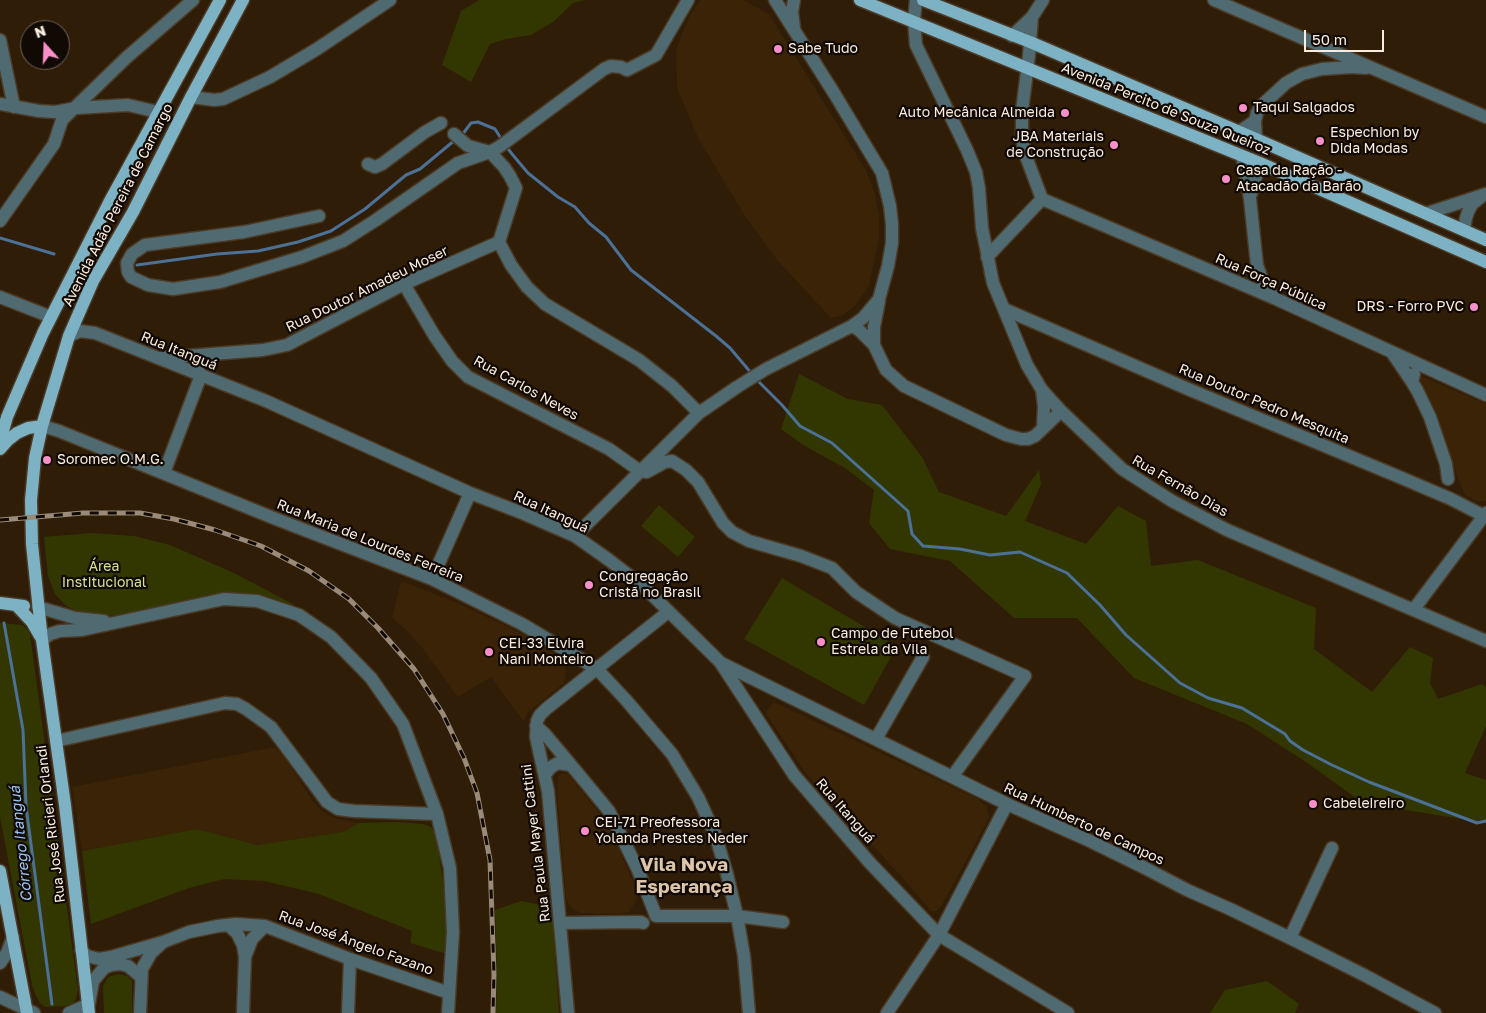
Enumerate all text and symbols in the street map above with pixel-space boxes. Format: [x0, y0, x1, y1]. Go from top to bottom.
north arrow [20, 20, 70, 70]
scale bar [1306, 20, 1386, 52]
text: N [32, 22, 48, 41]
text: 50 m [1312, 30, 1347, 48]
place label: Sabe Tudo [788, 41, 858, 57]
marker: Sabe Tudo [772, 43, 784, 55]
street label: Avenida Percito de Souza Queiroz [1059, 59, 1273, 159]
place label: Taqui Salgados [1253, 100, 1355, 116]
street label: Avenida Adão Pereira de Camargo [59, 101, 177, 309]
marker: Taqui Salgados [1237, 102, 1249, 114]
place label: Auto Mecânica Almeida [898, 105, 1055, 121]
marker: Auto Mecânica Almeida [1059, 107, 1071, 119]
place label: Espechion by Dida Modas [1330, 125, 1419, 158]
place label: JBA Materiais de Construção [1006, 129, 1104, 162]
marker: Espechion by Dida Modas [1314, 135, 1326, 147]
marker: JBA Materiais de Construção [1108, 139, 1120, 151]
place label: Casa da Ração - Atacadão da Barão [1236, 163, 1361, 196]
marker: Casa da Ração - Atacadão da Barão [1220, 173, 1232, 185]
street label: Rua Doutor Amadeu Moser [283, 242, 451, 336]
street label: Rua Força Pública [1213, 250, 1329, 314]
place label: DRS - Forro PVC [1356, 299, 1464, 315]
marker: DRS - Forro PVC [1468, 301, 1480, 313]
street label: Rua Itanguá [138, 328, 220, 374]
street label: Rua Carlos Neves [471, 352, 581, 424]
street label: Rua Doutor Pedro Mesquita [1176, 360, 1352, 448]
place label: Soromec O.M.G. [57, 452, 164, 468]
street label: Rua Fernão Dias [1129, 452, 1231, 520]
marker: Soromec O.M.G. [41, 454, 53, 466]
street label: Rua Itanguá [511, 487, 591, 537]
street label: Rua Maria de Lourdes Ferreira [274, 496, 466, 586]
park label: Área Institucional [62, 559, 146, 592]
place label: Congregação Cristã no Brasil [599, 569, 701, 602]
marker: Congregação Cristã no Brasil [583, 579, 595, 591]
place label: Campo de Futebol Estrela da Vila [831, 626, 954, 658]
place label: CEI-33 Elvira Nani Monteiro [499, 636, 594, 669]
marker: Campo de Futebol Estrela da Vila [815, 636, 827, 648]
marker: CEI-33 Elvira Nani Monteiro [483, 646, 495, 658]
street label: Rua José Ricieri Orlandi [33, 744, 69, 904]
street label: Rua Paula Mayer Cattini [518, 763, 554, 923]
street label: Rua Itanguá [812, 775, 878, 847]
street label: Rua Humberto de Campos [1001, 779, 1167, 869]
water label: Córrego Itanguá [6, 785, 36, 903]
place label: Cabeleireiro [1323, 796, 1404, 812]
marker: Cabeleireiro [1307, 798, 1319, 810]
place label: CEI-71 Preofessora Yolanda Prestes Neder [595, 815, 748, 848]
marker: CEI-71 Preofessora Yolanda Prestes Neder [579, 825, 591, 837]
district label: Vila Nova Esperança [636, 854, 732, 898]
street label: Rua José Ângelo Fazano [276, 907, 436, 979]

